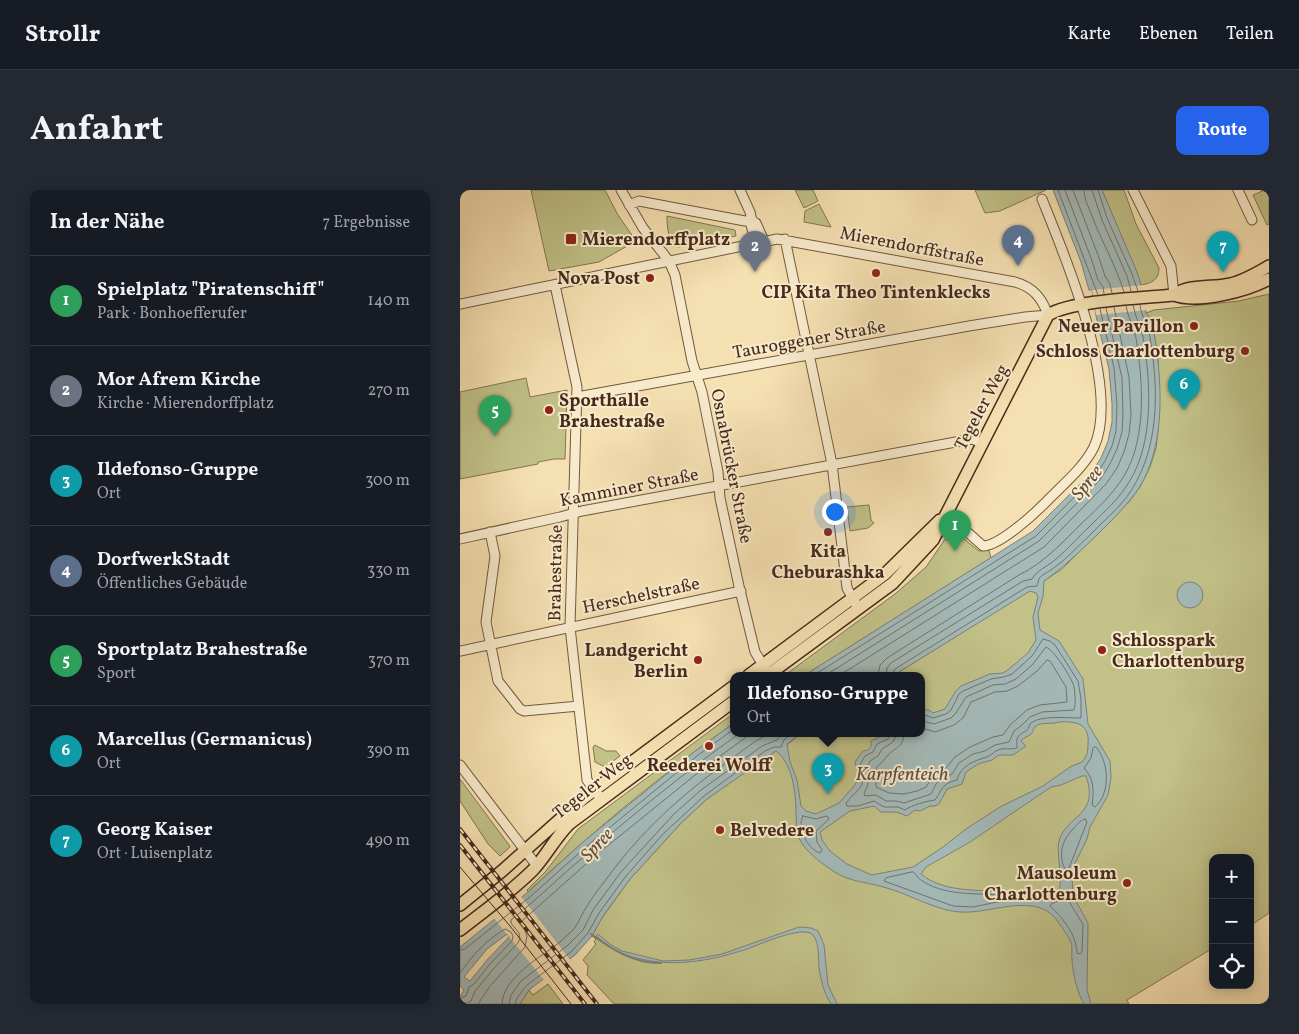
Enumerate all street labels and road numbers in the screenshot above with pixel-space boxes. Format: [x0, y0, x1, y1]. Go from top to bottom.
street label: Mierendorffstraße [837, 221, 986, 274]
street label: Tauroggener Straße [731, 315, 888, 366]
street label: Tegeler Weg [949, 360, 1016, 455]
street label: Osnabrücker Straße [703, 387, 758, 546]
street label: Kamminer Straße [558, 463, 701, 514]
street label: Brahestraße [543, 524, 570, 622]
street label: Herschelstraße [580, 572, 702, 621]
street label: Tegeler Weg [548, 748, 638, 826]

